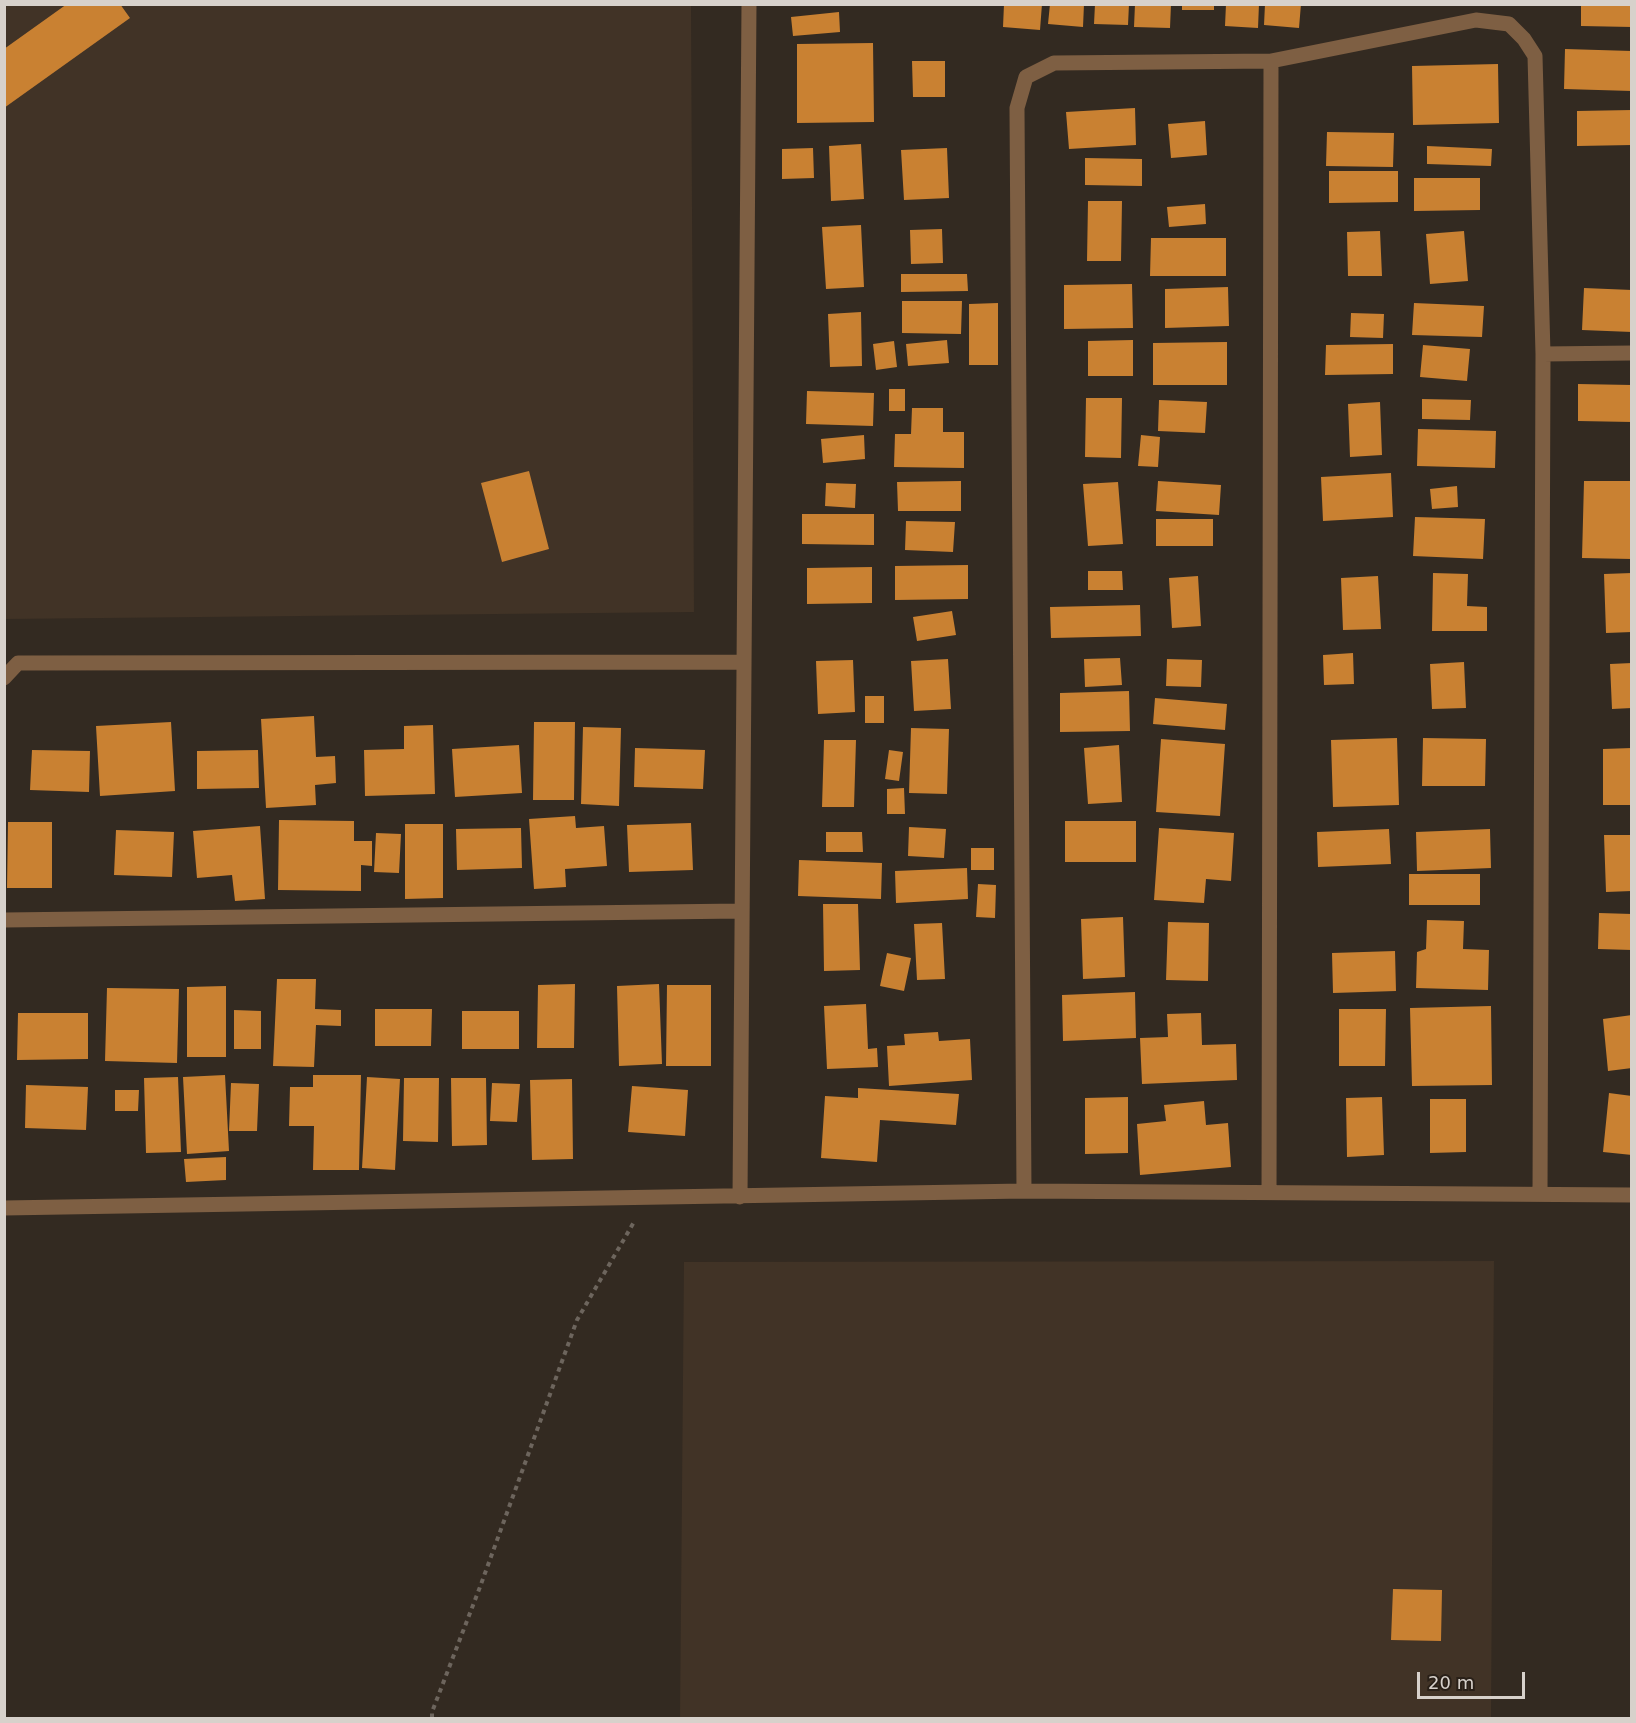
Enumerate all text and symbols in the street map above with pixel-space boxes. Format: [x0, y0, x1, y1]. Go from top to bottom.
scale bar [1420, 1660, 1528, 1698]
text: 20 m [1428, 1672, 1474, 1693]

